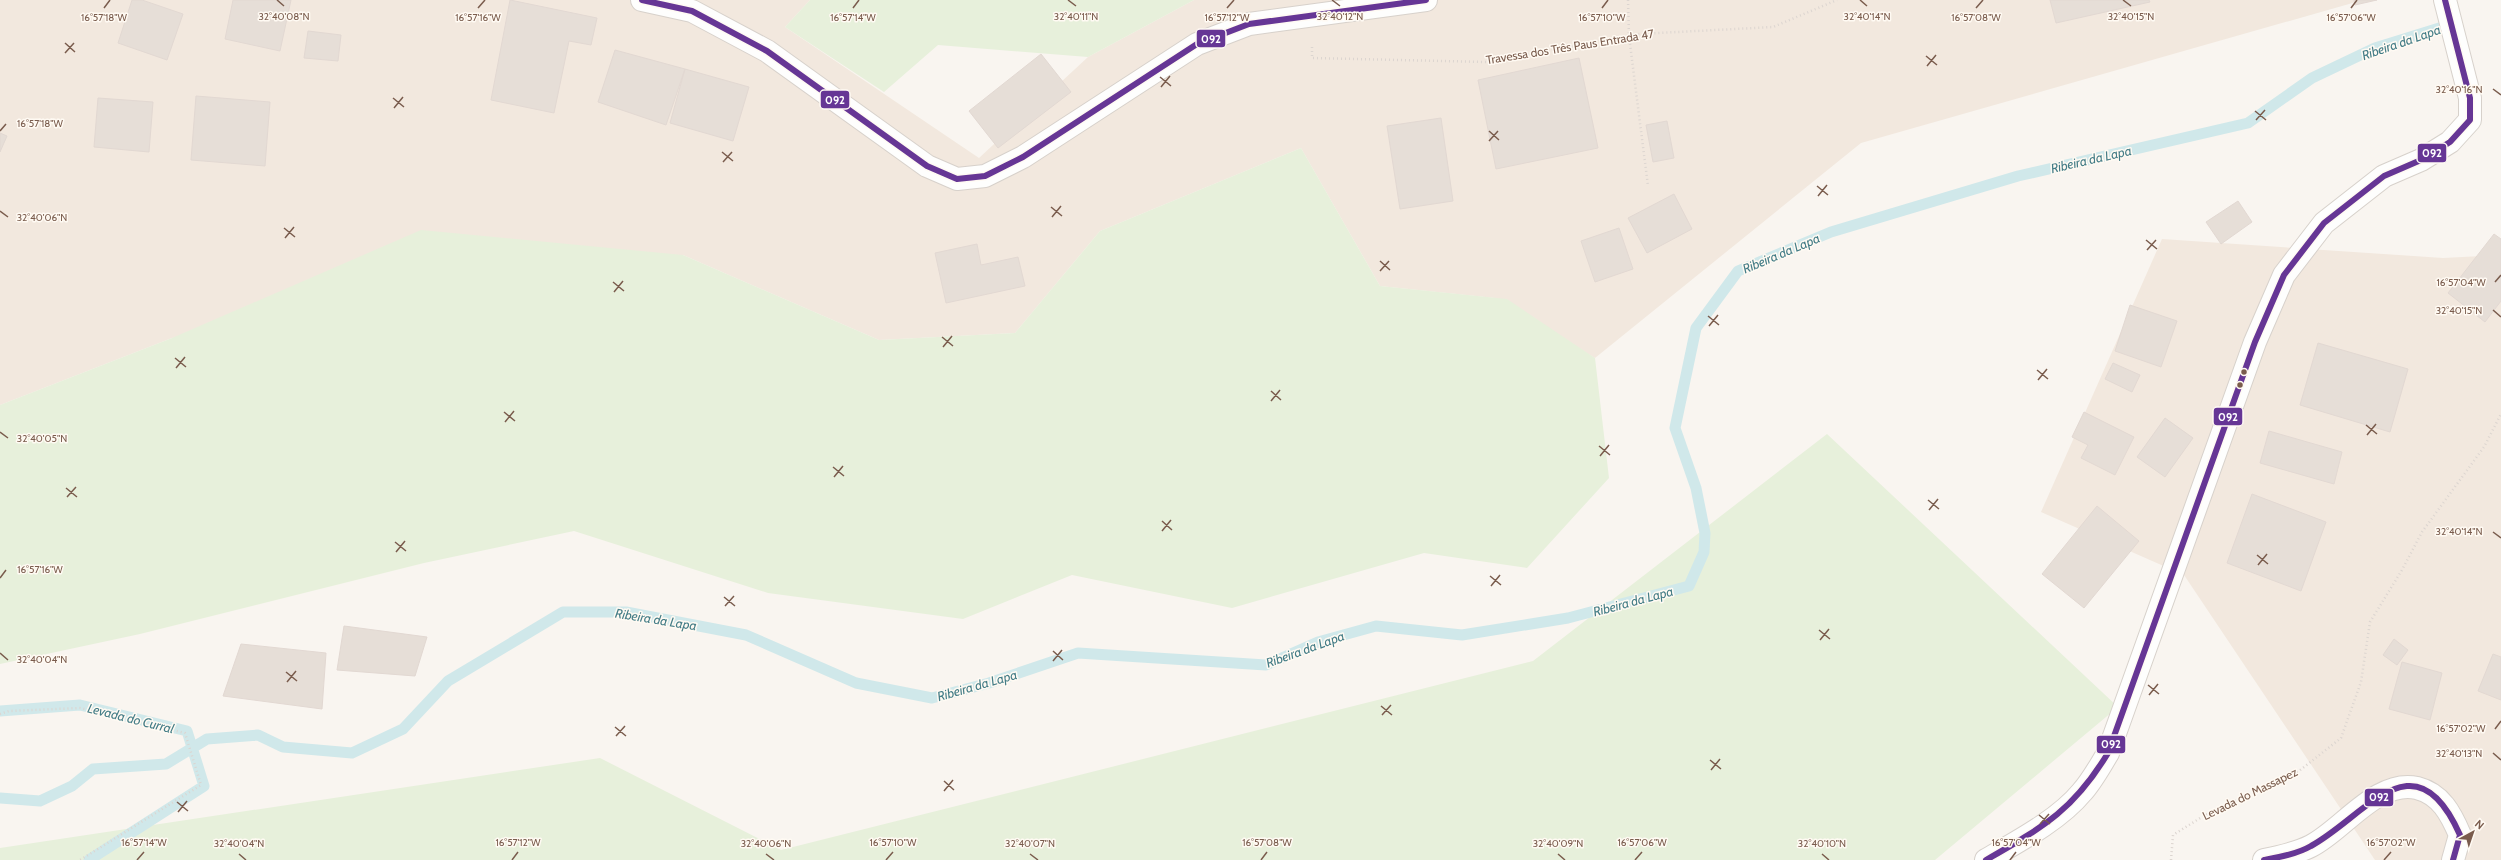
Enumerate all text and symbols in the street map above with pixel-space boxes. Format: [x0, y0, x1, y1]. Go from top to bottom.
text: 32°40'08"N [258, 10, 310, 23]
text: 32°40'11"N [1054, 10, 1098, 23]
text: 32°40'12"N [1317, 10, 1363, 23]
text: 32°40'14"N [1844, 10, 1890, 23]
text: 32°40'15"N [2108, 10, 2154, 23]
text: 16°57'18"W [81, 11, 127, 24]
text: 16°57'16"W [455, 11, 501, 24]
text: 16°57'14"W [830, 11, 876, 24]
text: 16°57'12"W [1204, 11, 1250, 24]
text: 16°57'10"W [1579, 11, 1626, 24]
text: 16°57'08"W [1951, 11, 2001, 24]
text: 16°57'06"W [2326, 11, 2376, 24]
water label: Ribeira da Lapa [2359, 21, 2443, 63]
street label: Travessa dos Três Paus Entrada 47 [1485, 26, 1655, 67]
line badge: 092 [1196, 29, 1226, 48]
text: 092 [1201, 32, 1221, 46]
text: 32°40'16"N [2436, 83, 2482, 96]
line badge: 092 [820, 90, 850, 109]
text: 092 [825, 93, 845, 107]
text: 16°57'18"W [17, 117, 63, 130]
water label: Ribeira da Lapa [2049, 142, 2133, 176]
line badge: 092 [2417, 143, 2447, 163]
text: 092 [2422, 146, 2442, 160]
text: 32°40'06"N [17, 211, 67, 224]
water label: Ribeira da Lapa [1740, 230, 1822, 276]
text: 16°57'04"W [2436, 276, 2486, 289]
text: 32°40'15"N [2436, 304, 2482, 317]
unlabelled marker [2239, 367, 2249, 377]
unlabelled marker [2235, 380, 2245, 390]
line badge: 092 [2213, 407, 2243, 426]
text: 092 [2218, 410, 2238, 424]
text: 32°40'05"N [17, 432, 67, 445]
text: 32°40'14"N [2436, 525, 2482, 538]
text: 16°57'16"W [17, 563, 63, 576]
water label: Ribeira da Lapa [1591, 583, 1675, 619]
water label: Ribeira da Lapa [614, 605, 698, 633]
water label: Ribeira da Lapa [1264, 627, 1346, 671]
text: 32°40'04"N [17, 653, 67, 666]
water label: Ribeira da Lapa [935, 666, 1019, 704]
water label: Levada do Curral [86, 700, 176, 736]
text: 16°57'02"W [2437, 722, 2486, 735]
line badge: 092 [2096, 735, 2126, 754]
text: 092 [2101, 737, 2121, 751]
text: 32°40'13"N [2436, 747, 2482, 760]
street label: Levada do Massapez [2200, 764, 2300, 823]
line badge: 092 [2364, 788, 2394, 807]
text: 092 [2369, 790, 2389, 804]
north arrow [2453, 812, 2493, 852]
text: N [2472, 816, 2487, 832]
text: 16°57'14"W [121, 836, 167, 849]
text: 16°57'12"W [495, 836, 541, 849]
text: 16°57'10"W [870, 836, 917, 849]
text: 16°57'08"W [1242, 836, 1292, 849]
text: 16°57'06"W [1617, 836, 1667, 849]
text: 16°57'04"W [1991, 836, 2041, 849]
text: 16°57'02"W [2367, 836, 2416, 849]
text: 32°40'04"N [214, 837, 264, 850]
text: 32°40'06"N [741, 837, 791, 850]
text: 32°40'07"N [1005, 837, 1055, 850]
text: 32°40'09"N [1533, 837, 1583, 850]
text: 32°40'10"N [1798, 837, 1846, 850]

